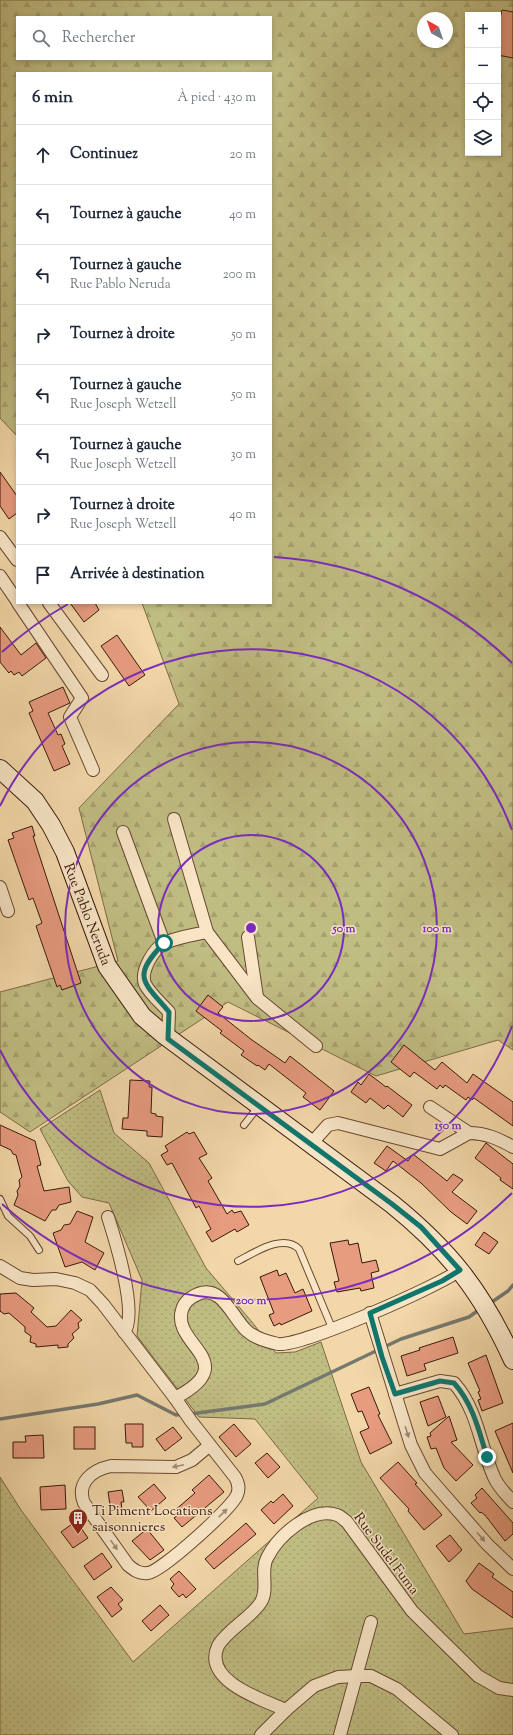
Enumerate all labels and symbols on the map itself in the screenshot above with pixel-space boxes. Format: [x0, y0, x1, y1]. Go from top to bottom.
north arrow [417, 12, 453, 48]
street label: Rue Pablo Neruda [57, 861, 115, 969]
text: 50 m [332, 920, 356, 938]
text: 100 m [421, 920, 452, 938]
centre of rings [244, 921, 258, 935]
route start [155, 934, 173, 952]
text: 150 m [433, 1117, 462, 1135]
text: 200 m [236, 1292, 266, 1310]
one-way arrow [404, 1426, 410, 1438]
route end [478, 1448, 496, 1466]
one-way arrow [171, 1463, 184, 1469]
place label: Ti Piment Locations saisonnieres [92, 1502, 213, 1538]
building icon: Ti Piment Locations saisonnieres [67, 1507, 89, 1535]
one-way arrow [218, 1508, 228, 1518]
street label: Rue Sudel Fuma [348, 1509, 423, 1600]
one-way arrow [476, 1532, 485, 1541]
one-way arrow [109, 1539, 118, 1550]

